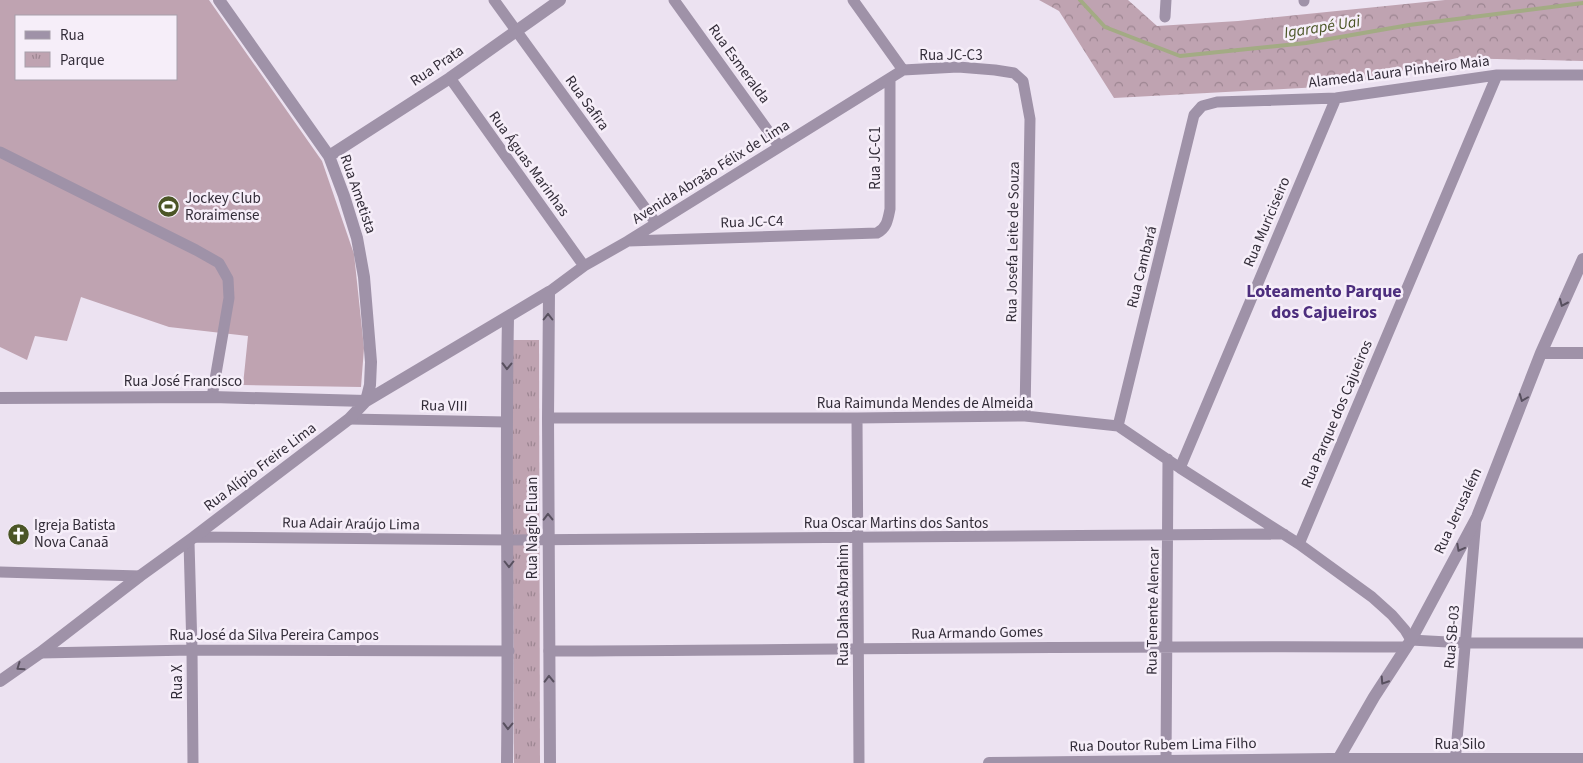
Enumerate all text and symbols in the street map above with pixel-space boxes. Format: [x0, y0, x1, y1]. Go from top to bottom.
water label: Igarapé Uai [1282, 10, 1362, 44]
legend [15, 15, 178, 80]
street label: Rua Esmeralda [703, 20, 775, 108]
text: Rua [60, 25, 84, 46]
street label: Rua Prata [406, 40, 468, 92]
street label: Rua JC-C3 [919, 45, 983, 66]
text: Parque [60, 50, 104, 71]
street label: Alameda Laura Pinheiro Maia [1307, 50, 1491, 94]
street label: Rua Safira [560, 71, 614, 135]
street label: Rua Águas Marinhas [484, 107, 574, 221]
street label: Avenida Abraão Félix de Lima [628, 115, 794, 229]
street label: Rua JC-C1 [865, 126, 886, 190]
street label: Rua Ametista [335, 152, 381, 236]
street label: Rua Josefa Leite de Souza [1001, 161, 1025, 323]
street label: Rua Muriciseiro [1239, 174, 1295, 270]
place label: Jockey Club Roraimense [185, 188, 261, 226]
sports icon: Jockey Club Roraimense [157, 195, 181, 219]
street label: Rua JC-C4 [720, 210, 785, 234]
street label: Rua Cambará [1122, 224, 1162, 310]
district label: Loteamento Parque dos Cajueiros [1246, 279, 1402, 325]
one-way arrow [1559, 298, 1570, 307]
one-way arrow [543, 313, 553, 320]
street label: Rua Parque dos Cajueiros [1296, 337, 1378, 491]
one-way arrow [502, 363, 512, 371]
street label: Rua José Francisco [124, 371, 242, 392]
street label: Rua Raimunda Mendes de Almeida [817, 393, 1033, 414]
one-way arrow [1519, 393, 1529, 402]
street label: Rua VIII [420, 395, 468, 417]
street label: Rua Alípio Freire Lima [199, 418, 321, 516]
street label: Rua Jerusalém [1429, 465, 1487, 557]
street label: Rua Nagib Eluan [522, 477, 543, 579]
street label: Rua Adair Araújo Lima [282, 512, 420, 536]
one-way arrow [543, 513, 554, 521]
street label: Rua Oscar Martins dos Santos [804, 513, 988, 534]
place label: Igreja Batista Nova Canaã [34, 515, 116, 553]
church icon: Igreja Batista Nova Canaã [6, 522, 30, 546]
one-way arrow [1457, 542, 1467, 551]
street label: Rua Dahas Abrahim [833, 544, 854, 666]
street label: Rua Tenente Alencar [1141, 546, 1165, 675]
one-way arrow [504, 560, 514, 568]
street label: Rua SB-03 [1439, 604, 1465, 670]
street label: Rua Armando Gomes [911, 621, 1043, 645]
street label: Rua José da Silva Pereira Campos [169, 625, 379, 646]
one-way arrow [16, 661, 26, 670]
street label: Rua X [167, 664, 188, 699]
one-way arrow [544, 675, 554, 683]
one-way arrow [1381, 676, 1390, 685]
one-way arrow [503, 722, 513, 730]
street label: Rua Doutor Rubem Lima Filho [1069, 733, 1257, 757]
street label: Rua Silo [1435, 734, 1485, 755]

